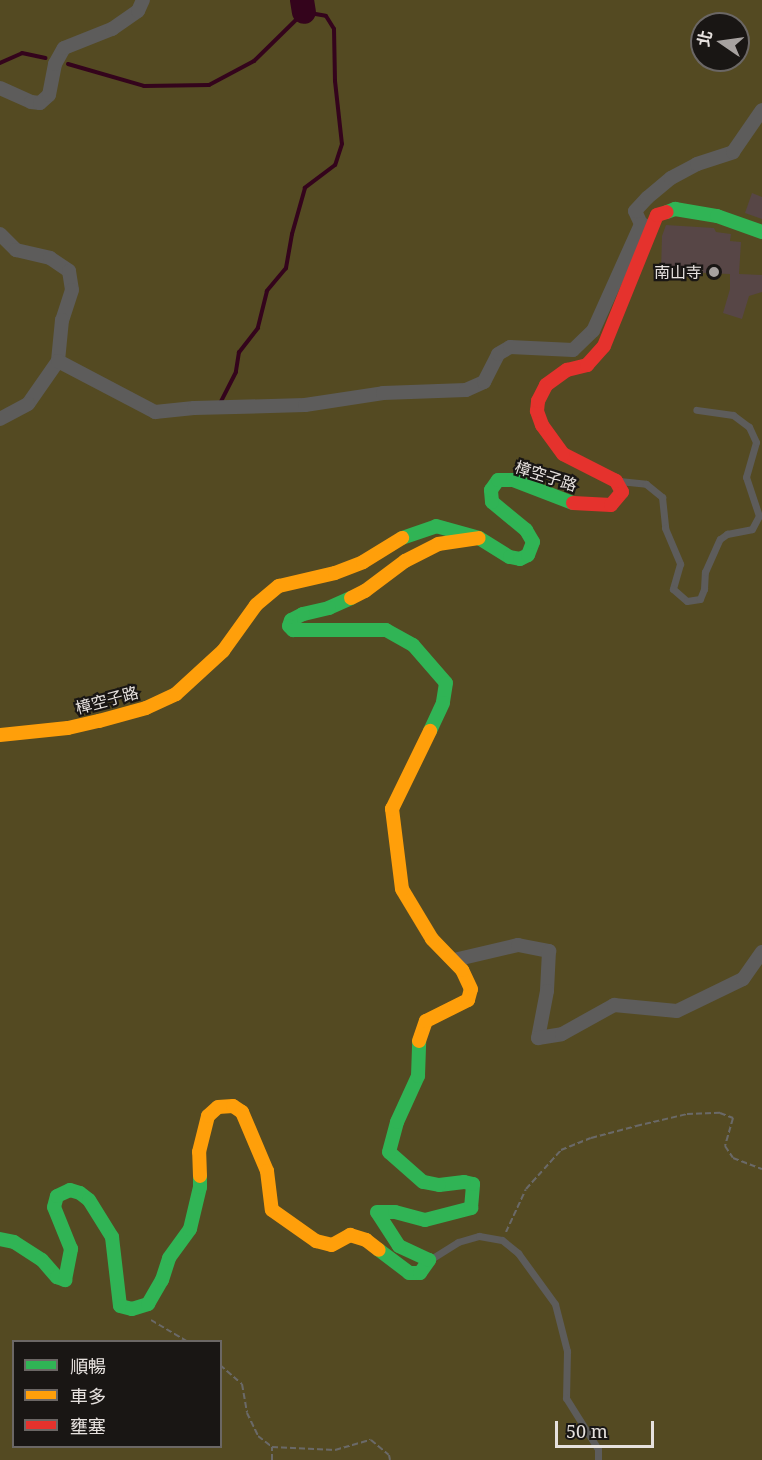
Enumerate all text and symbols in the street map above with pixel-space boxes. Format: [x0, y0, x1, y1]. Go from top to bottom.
north arrow [690, 12, 750, 72]
text: 北 [692, 28, 717, 49]
place label: 南山寺 [654, 262, 702, 282]
marker: 南山寺 [707, 265, 721, 279]
street label: 樟空子路 [513, 457, 579, 495]
street label: 樟空子路 [74, 682, 140, 718]
legend [12, 1340, 222, 1448]
text: 順暢 [70, 1354, 106, 1378]
text: 車多 [70, 1384, 106, 1408]
scale bar [558, 1409, 657, 1447]
text: 壅塞 [70, 1414, 106, 1438]
text: 50 m [566, 1419, 608, 1443]

